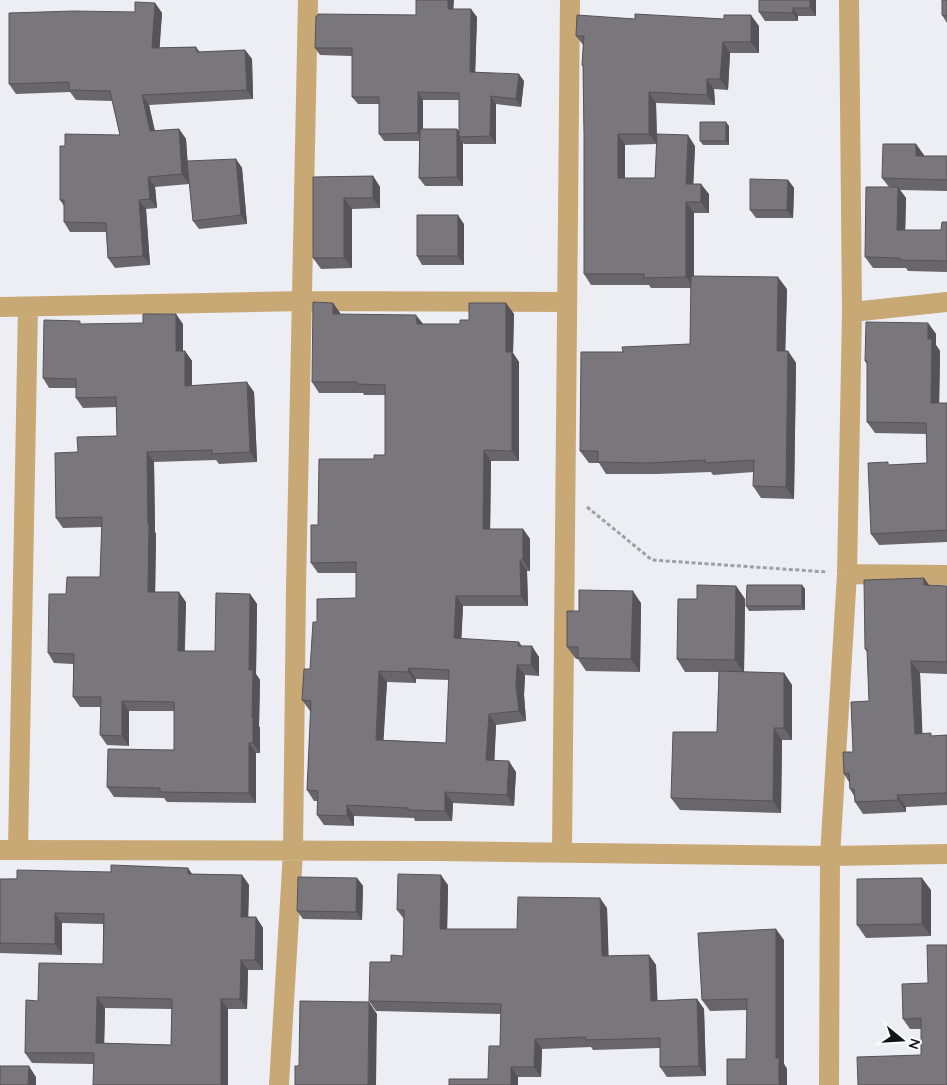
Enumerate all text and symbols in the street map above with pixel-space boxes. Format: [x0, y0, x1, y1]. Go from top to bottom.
north arrow [877, 1015, 927, 1065]
text: N [904, 1036, 925, 1052]

